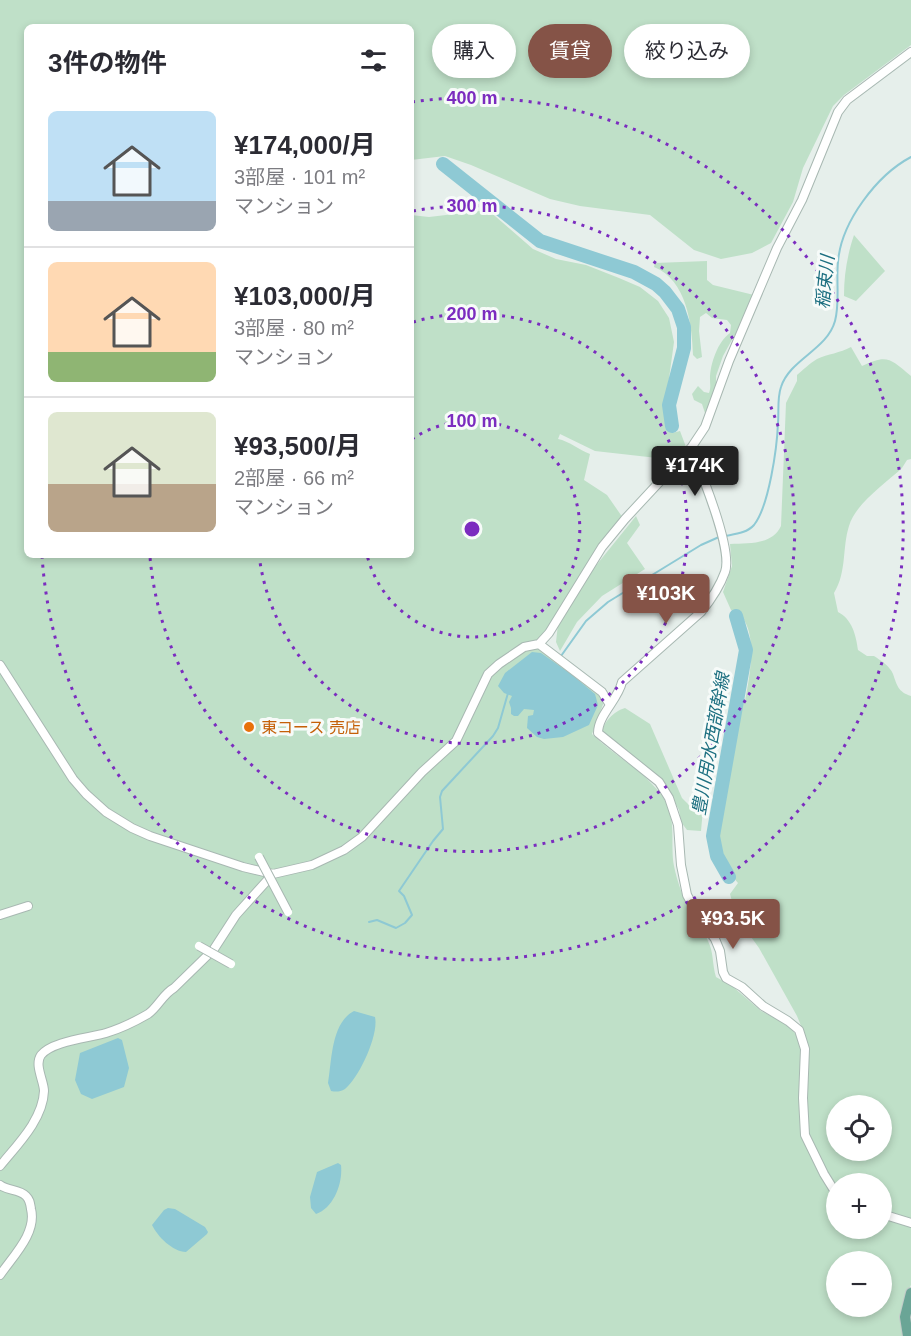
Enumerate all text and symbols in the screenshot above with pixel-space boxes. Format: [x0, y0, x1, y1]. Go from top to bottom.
chip: 購入 [432, 24, 516, 78]
chip: 賃貸 [528, 24, 612, 78]
chip: 絞り込み [624, 24, 750, 78]
icon: filters [357, 44, 390, 77]
text: 3件の物件 [48, 48, 166, 78]
text: 400 m [446, 88, 498, 108]
text: ¥174,000/月 [234, 130, 376, 160]
icon: home [96, 135, 168, 207]
text: 3部屋 · 101 m² [234, 166, 365, 188]
text: マンション [234, 195, 334, 217]
text: 300 m [446, 196, 498, 216]
water label: 稲束川 [812, 252, 838, 310]
text: ¥103,000/月 [234, 281, 376, 311]
icon: home [96, 286, 168, 358]
text: 200 m [446, 304, 498, 324]
text: 3部屋 · 80 m² [234, 317, 354, 339]
text: マンション [234, 346, 334, 368]
text: 100 m [446, 411, 498, 431]
text: ¥93,500/月 [234, 431, 361, 461]
icon: home [96, 436, 168, 508]
pin: ¥174K [653, 446, 737, 497]
text: ¥174K [666, 454, 724, 476]
text: 2部屋 · 66 m² [234, 467, 354, 489]
text: マンション [234, 496, 334, 518]
centre of rings [462, 519, 482, 539]
pin: ¥103K [624, 574, 708, 625]
text: ¥103K [637, 582, 695, 604]
water label: 豊川用水西部幹線 [689, 669, 734, 817]
place label: 東コース 売店 [261, 719, 361, 736]
marker: 東コース 売店 [242, 720, 256, 734]
pin: ¥93.5K [684, 899, 782, 950]
text: ¥93.5K [701, 907, 765, 929]
map controls [826, 1095, 892, 1317]
button: locate [826, 1095, 892, 1161]
button: + [826, 1173, 892, 1239]
button: − [826, 1251, 892, 1317]

